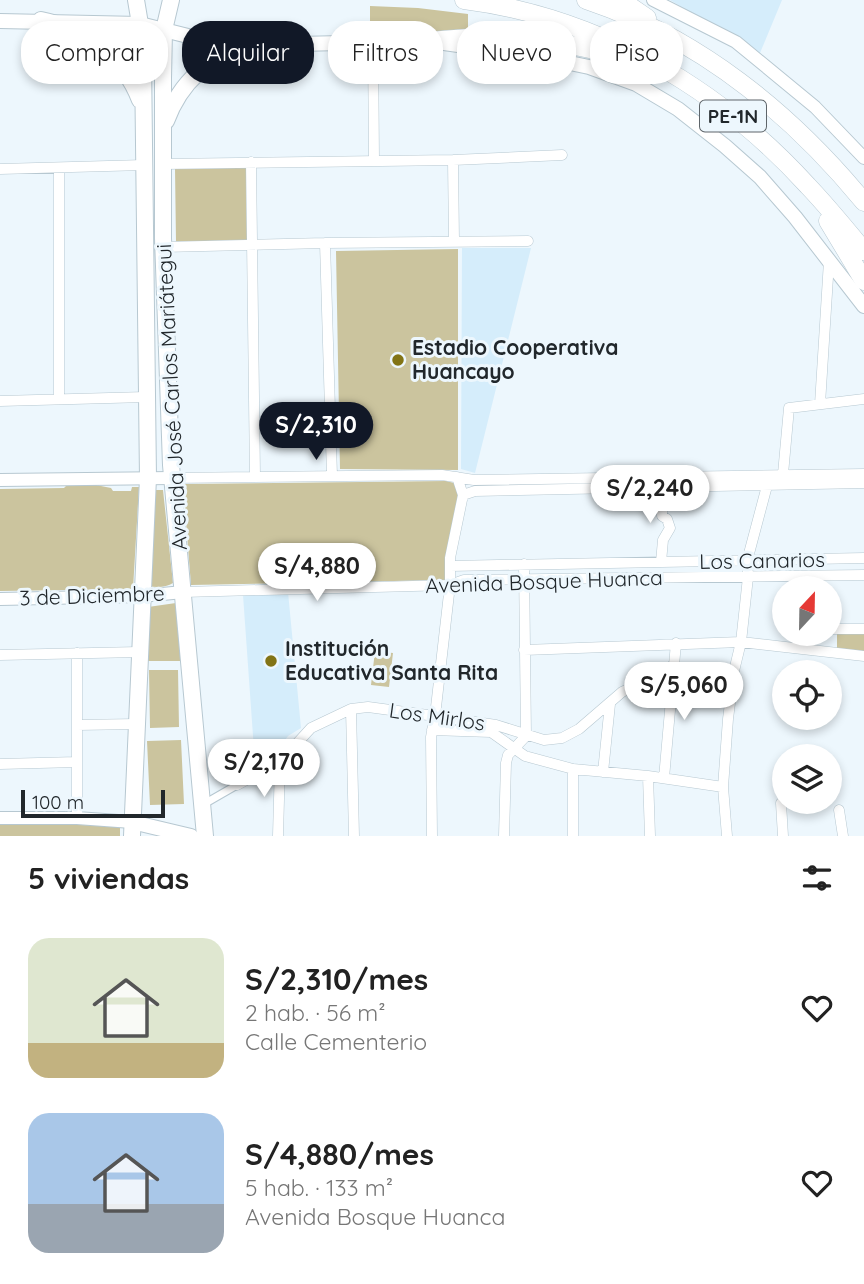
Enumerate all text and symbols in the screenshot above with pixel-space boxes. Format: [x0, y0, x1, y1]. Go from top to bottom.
chip: Comprar [21, 21, 168, 84]
chip: Alquilar [182, 21, 314, 84]
chip: Filtros [328, 21, 443, 84]
chip: Nuevo [457, 21, 576, 84]
chip: Piso [590, 21, 683, 84]
road number: PE-1N [700, 100, 766, 132]
street label: Avenida José Carlos Mariátegui [150, 243, 192, 551]
place label: Estadio Cooperativa Huancayo [412, 334, 619, 384]
marker: Estadio Cooperativa Huancayo [390, 352, 406, 368]
pin: S/2,310 [251, 402, 381, 462]
text: S/2,310 [275, 410, 357, 439]
pin: S/2,240 [585, 466, 715, 525]
text: S/2,240 [607, 473, 693, 502]
pin: S/4,880 [252, 544, 382, 603]
street label: Los Canarios [699, 546, 825, 574]
text: S/4,880 [274, 551, 360, 580]
street label: Avenida Bosque Huanca [425, 564, 663, 598]
north arrow [772, 576, 842, 646]
map controls [772, 576, 842, 814]
street label: 3 de Diciembre [19, 579, 165, 611]
place label: Institución Educativa Santa Rita [285, 635, 498, 685]
marker: Institución Educativa Santa Rita [263, 653, 279, 669]
button: locate [772, 660, 842, 730]
pin: S/5,060 [619, 662, 749, 722]
text: S/5,060 [640, 670, 728, 699]
street label: Los Mirlos [388, 696, 487, 736]
pin: S/2,170 [199, 740, 329, 799]
button: layers [772, 744, 842, 814]
text: S/2,170 [224, 747, 304, 776]
scale bar [21, 787, 164, 819]
text: 100 m [32, 790, 84, 814]
text: 5 viviendas [28, 859, 189, 897]
icon: filters [798, 859, 836, 897]
text: S/2,310/mes [245, 960, 428, 998]
icon: home [84, 966, 168, 1050]
icon: heart [798, 989, 836, 1027]
text: 2 hab. · 56 m² [245, 998, 386, 1027]
text: Calle Cementerio [245, 1027, 427, 1056]
text: S/4,880/mes [245, 1135, 434, 1173]
icon: home [84, 1141, 168, 1225]
icon: heart [798, 1164, 836, 1202]
text: 5 hab. · 133 m² [245, 1173, 393, 1202]
text: Avenida Bosque Huanca [245, 1202, 505, 1231]

